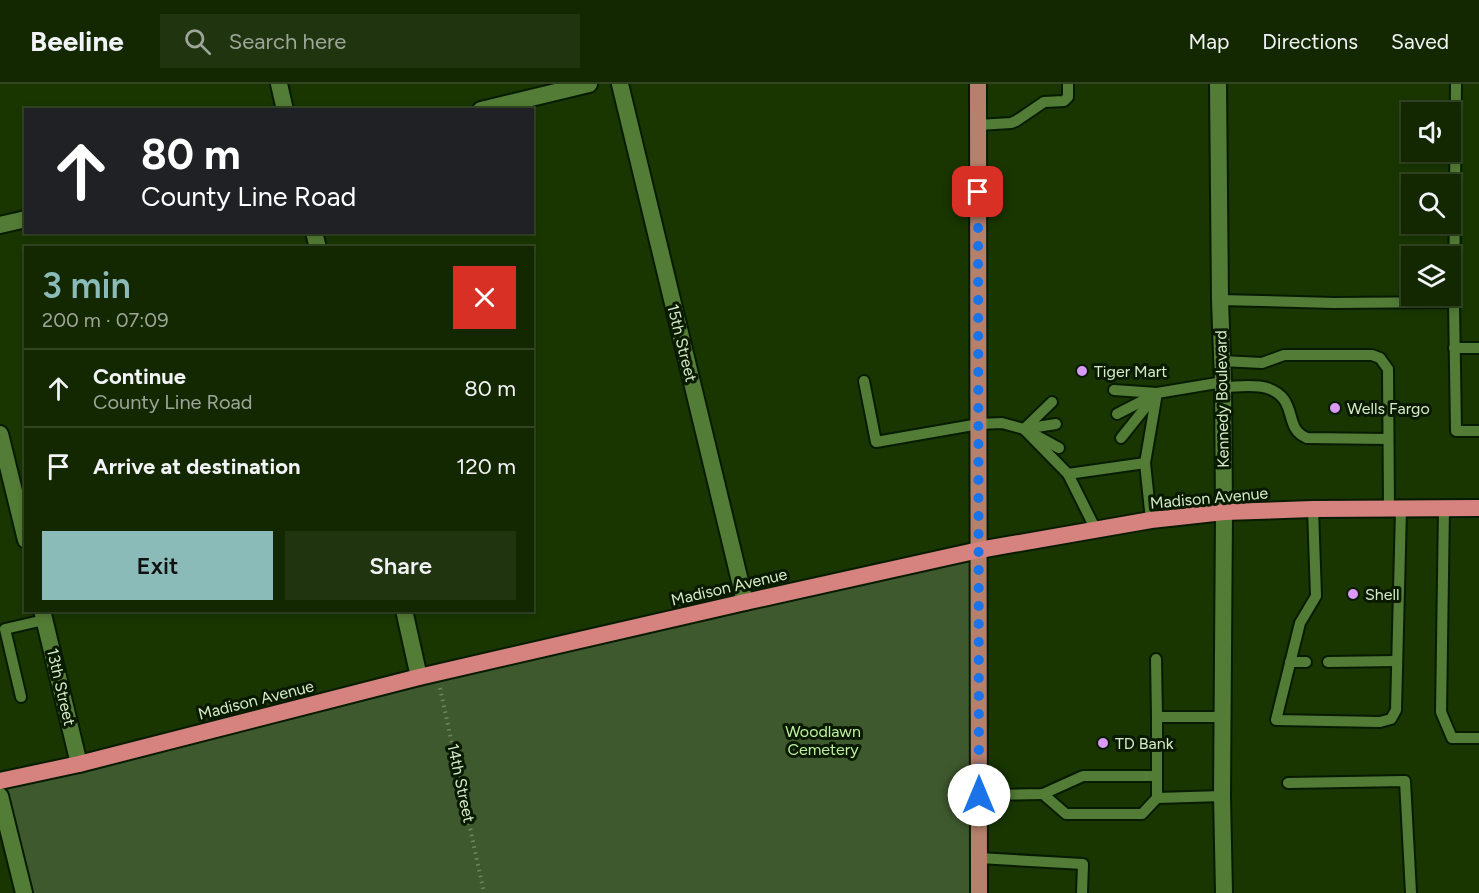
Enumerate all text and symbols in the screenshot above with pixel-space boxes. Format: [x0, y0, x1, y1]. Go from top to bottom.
search box [160, 14, 580, 68]
text: Beeline [30, 24, 124, 58]
icon: search [181, 25, 214, 58]
text: Search here [229, 28, 346, 55]
text: Map [1188, 29, 1229, 54]
text: Directions [1262, 29, 1358, 54]
text: Saved [1391, 29, 1449, 54]
map controls [1401, 102, 1461, 306]
button: sound [1401, 102, 1461, 162]
text: 80 m [141, 129, 241, 180]
icon: ahead [42, 132, 120, 210]
pin [952, 166, 1003, 217]
button: search [1401, 174, 1461, 234]
icon: arrive [961, 175, 994, 208]
text: County Line Road [141, 180, 356, 213]
button: layers [1401, 246, 1461, 306]
text: 3 min [42, 264, 131, 307]
button: close [453, 266, 516, 329]
street label: 15th Street [663, 302, 701, 384]
text: 200 m · 07:09 [42, 308, 169, 332]
street label: Kennedy Boulevard [1211, 330, 1233, 468]
place label: Tiger Mart [1094, 362, 1167, 381]
text: Continue [93, 363, 186, 390]
marker: Tiger Mart [1075, 364, 1089, 378]
icon: ahead [42, 372, 75, 405]
text: 80 m [464, 375, 516, 402]
text: County Line Road [93, 390, 252, 414]
place label: Wells Fargo [1347, 399, 1430, 418]
marker: Wells Fargo [1328, 401, 1342, 415]
icon: arrive [42, 450, 75, 483]
text: Arrive at destination [93, 453, 301, 480]
text: 120 m [456, 453, 516, 480]
street label: Madison Avenue [1149, 483, 1269, 513]
button: Exit [42, 531, 273, 600]
button: Share [285, 531, 516, 600]
street label: Madison Avenue [669, 564, 789, 610]
place label: Shell [1365, 585, 1400, 604]
marker: Shell [1346, 587, 1360, 601]
street label: 13th Street [43, 646, 79, 728]
street label: Madison Avenue [196, 676, 316, 724]
park label: Woodlawn Cemetery [785, 722, 861, 759]
place label: TD Bank [1115, 734, 1174, 753]
marker: TD Bank [1096, 736, 1110, 750]
street label: 14th Street [443, 742, 479, 824]
position arrow [947, 763, 1011, 827]

